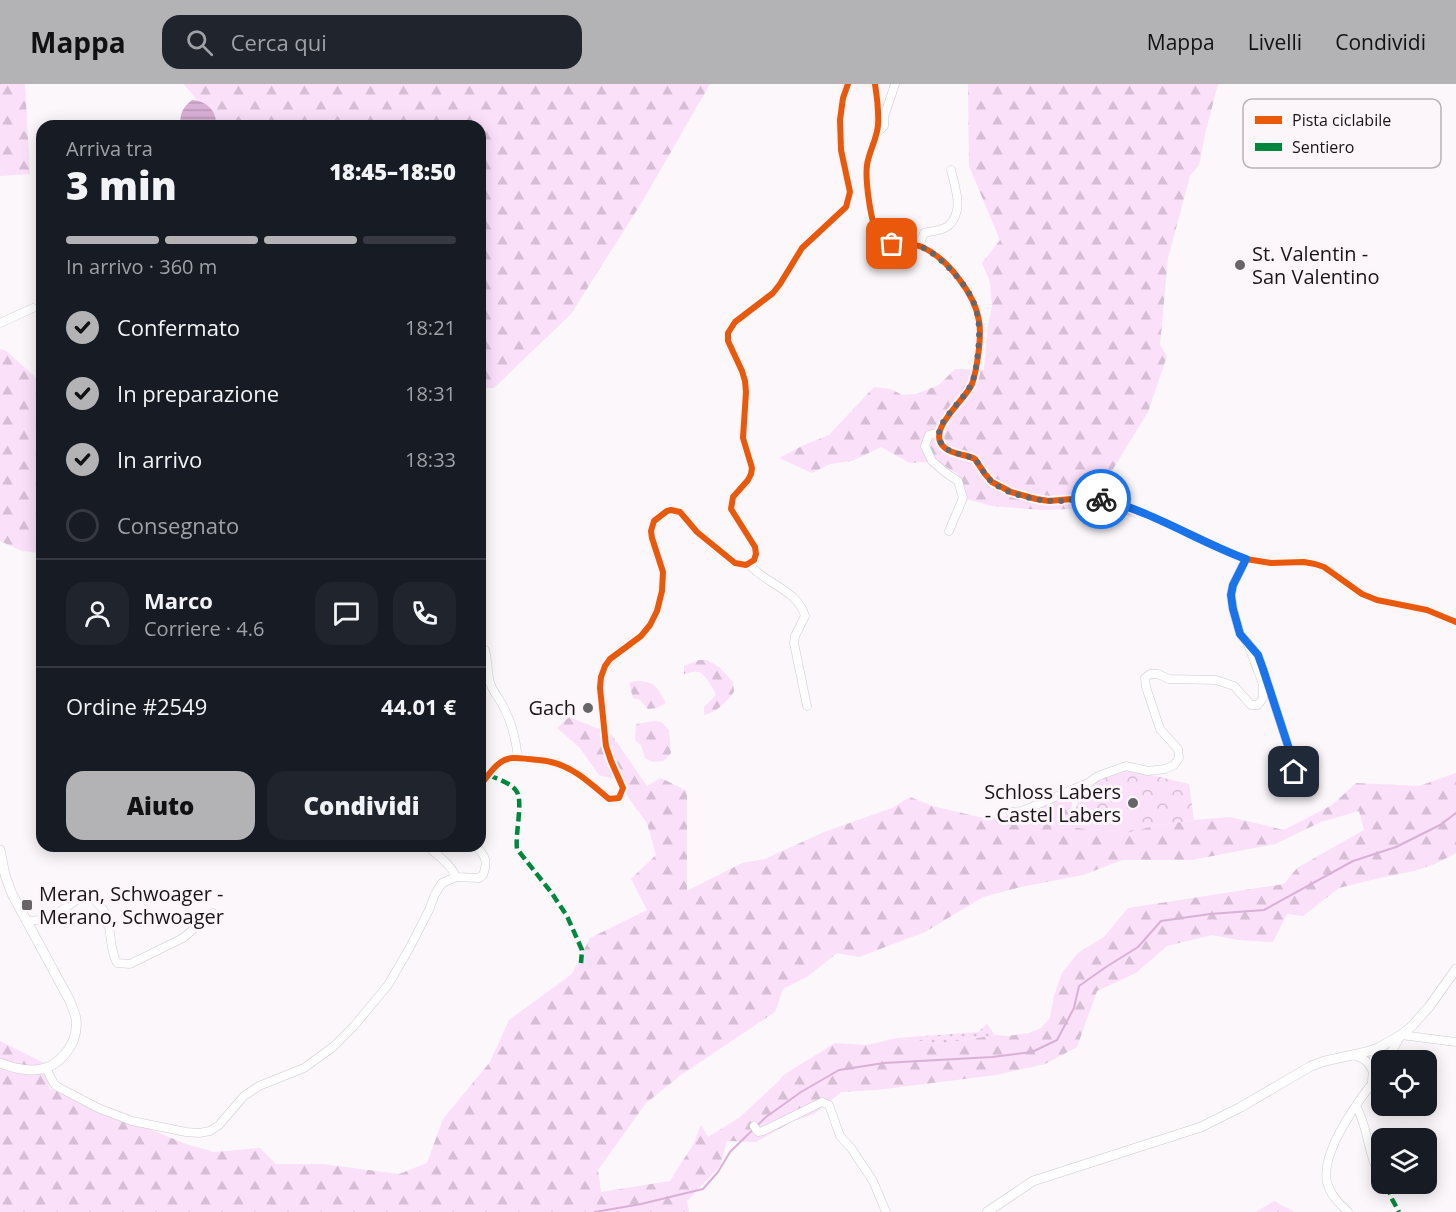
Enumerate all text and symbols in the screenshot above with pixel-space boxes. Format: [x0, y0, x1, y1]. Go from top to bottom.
search box [162, 15, 582, 69]
text: Mappa [30, 23, 126, 61]
icon: search [183, 26, 216, 59]
text: Cerca qui [231, 27, 327, 57]
text: Mappa [1147, 28, 1215, 56]
text: Livelli [1248, 28, 1302, 56]
text: Condividi [1335, 28, 1426, 56]
legend [1243, 99, 1441, 168]
text: Pista ciclabile [1292, 109, 1391, 131]
text: Arriva tra [66, 135, 153, 162]
text: Sentiero [1292, 136, 1354, 158]
text: 18:45–18:50 [329, 156, 456, 186]
text: 3 min [66, 158, 177, 211]
pin [866, 218, 917, 269]
icon: bag [875, 227, 908, 260]
place label: St. Valentin - San Valentino [1252, 240, 1380, 290]
text: In arrivo · 360 m [66, 253, 217, 280]
marker: St. Valentin - San Valentino [1233, 258, 1247, 272]
icon: check [66, 311, 99, 344]
text: Confermato [117, 312, 240, 342]
text: 18:21 [405, 314, 456, 341]
icon: check [66, 377, 99, 410]
text: In preparazione [117, 378, 279, 408]
text: 18:31 [405, 380, 456, 407]
icon: check [66, 443, 99, 476]
text: In arrivo [117, 444, 202, 474]
text: 18:33 [405, 446, 456, 473]
courier [1071, 469, 1131, 529]
icon: bike [1085, 483, 1118, 516]
text: Consegnato [117, 510, 239, 540]
button: person [66, 582, 129, 645]
button: chat [315, 582, 378, 645]
button: phone [393, 582, 456, 645]
text: Marco [144, 585, 213, 615]
text: Corriere · 4.6 [144, 615, 264, 642]
text: Ordine #2549 [66, 691, 207, 721]
text: 44.01 € [381, 691, 456, 721]
place label: Gach [529, 694, 576, 721]
marker: Gach [581, 701, 595, 715]
pin [1268, 746, 1319, 797]
icon: home [1277, 755, 1310, 788]
button: Aiuto [66, 771, 255, 840]
button: Condividi [267, 771, 456, 840]
place label: Schloss Labers - Castel Labers [984, 778, 1121, 828]
marker: Schloss Labers - Castel Labers [1126, 796, 1140, 810]
place label: Meran, Schwoager - Merano, Schwoager [39, 880, 224, 930]
marker: Meran, Schwoager - Merano, Schwoager [20, 898, 34, 912]
map controls [1371, 1050, 1437, 1194]
button: locate [1371, 1050, 1437, 1116]
button: layers [1371, 1128, 1437, 1194]

